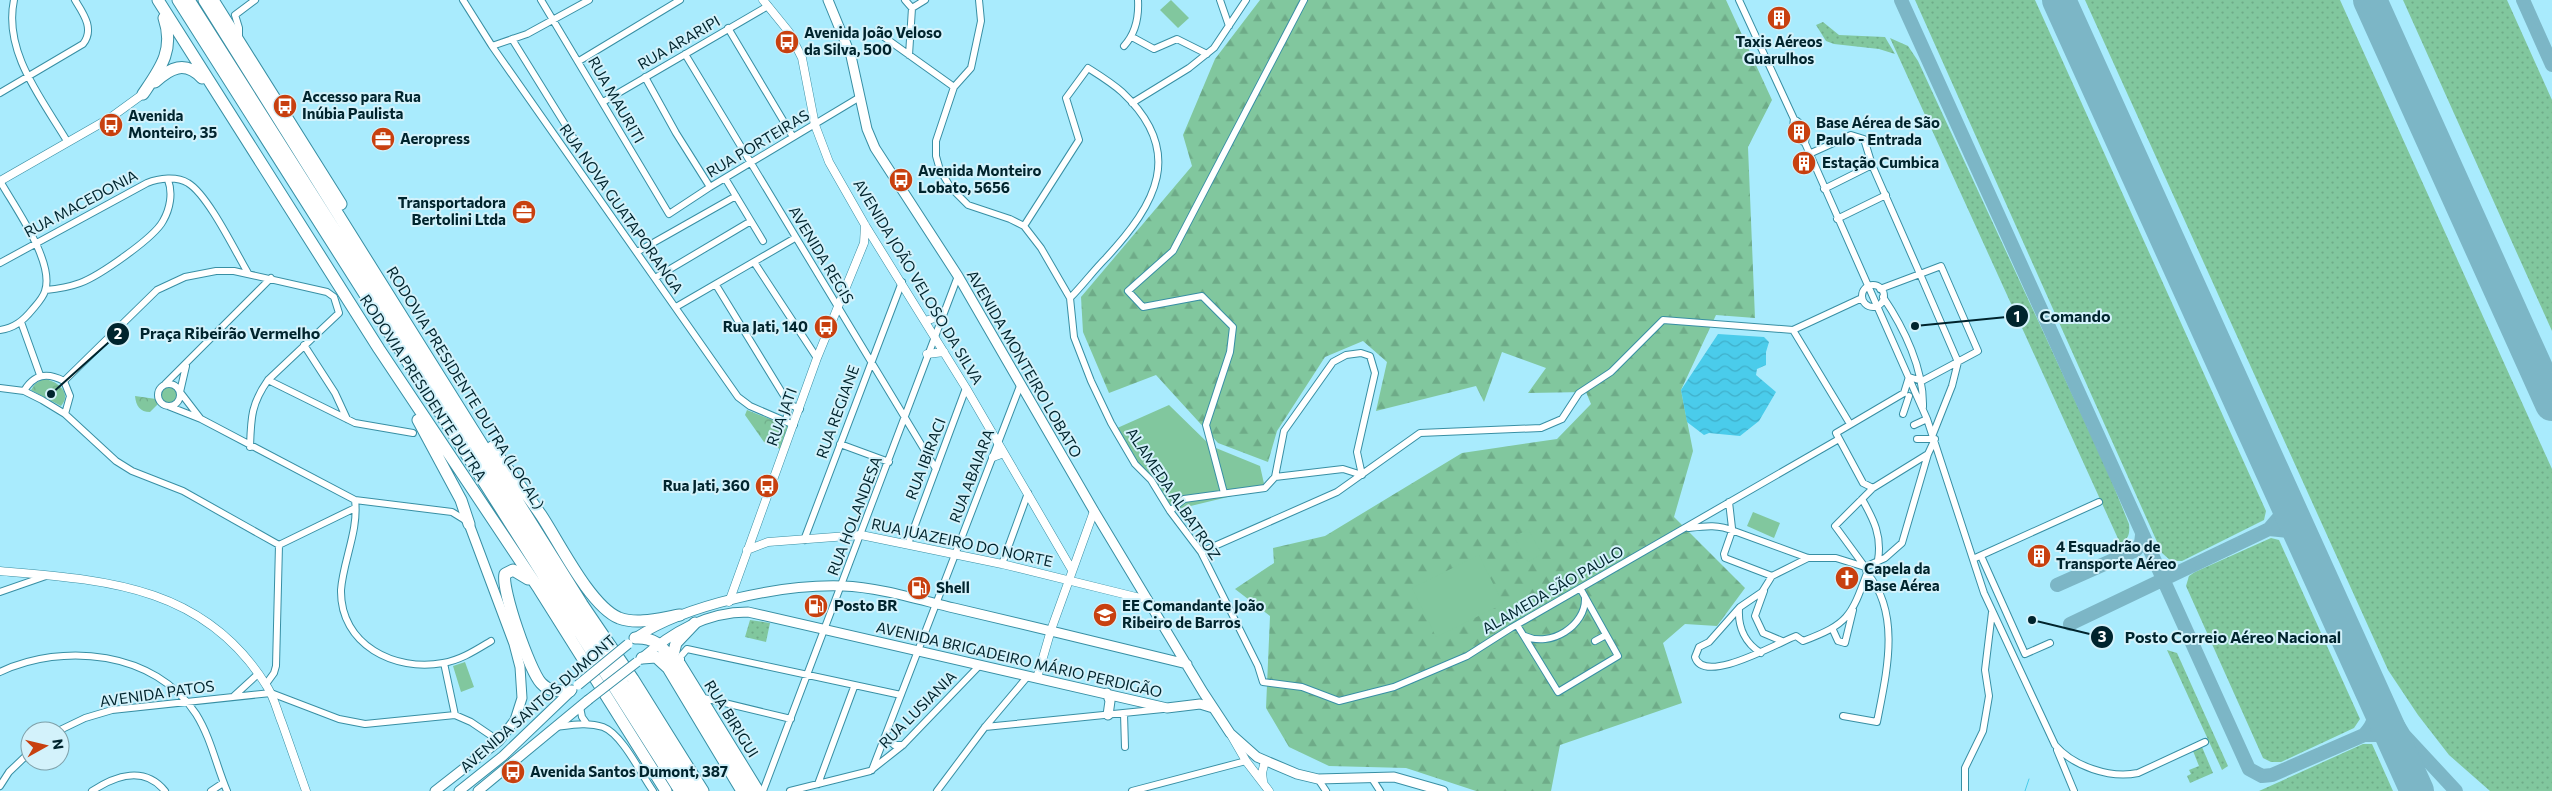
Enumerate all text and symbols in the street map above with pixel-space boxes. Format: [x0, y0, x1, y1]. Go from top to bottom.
building icon: Taxis Aéreos Guarulhos [1766, 5, 1792, 31]
street label: RUA ARARIPI [634, 11, 723, 73]
place label: Avenida João Veloso da Silva, 500 [804, 23, 942, 58]
bus stop icon: Avenida João Veloso da Silva, 500 [774, 29, 800, 55]
place label: Taxis Aéreos Guarulhos [1735, 32, 1823, 67]
street label: RUA MAURITI [585, 53, 649, 146]
place label: Accesso para Rua Inúbia Paulista [302, 87, 421, 122]
bus stop icon: Accesso para Rua Inúbia Paulista [272, 93, 298, 119]
street label: RUA PORTEIRAS [703, 105, 812, 181]
place label: Avenida Monteiro, 35 [128, 106, 217, 141]
bus stop icon: Avenida Monteiro, 35 [98, 112, 124, 138]
place label: Base Aérea de São Paulo - Entrada [1816, 113, 1940, 148]
building icon: Base Aérea de São Paulo - Entrada [1786, 119, 1812, 145]
street label: RUA NOVA GUATAPORANGA [556, 120, 687, 297]
office icon: Aeropress [370, 126, 396, 152]
place label: Aeropress [400, 129, 470, 147]
building icon: Estação Cumbica [1791, 150, 1817, 176]
place label: Estação Cumbica [1822, 153, 1939, 171]
place label: Avenida Monteiro Lobato, 5656 [918, 161, 1042, 196]
street label: RUA MACEDONIA [21, 166, 140, 241]
bus stop icon: Avenida Monteiro Lobato, 5656 [888, 167, 914, 193]
street label: AVENIDA JOÃO VELOSO DA SILVA [850, 176, 987, 387]
place label: Transportadora Bertolini Ltda [398, 193, 506, 228]
office icon: Transportadora Bertolini Ltda [511, 199, 537, 225]
street label: AVENIDA REGIS [786, 202, 858, 307]
street label: RODOVIA PRESIDENTE DUTRA (LOCAL) [383, 263, 548, 512]
street label: AVENIDA MONTEIRO LOBATO [964, 266, 1086, 461]
street label: RODOVIA PRESIDENTE DUTRA [357, 291, 491, 484]
callout: Comando [2005, 301, 2121, 332]
text: Comando [2039, 306, 2111, 325]
text: 1 [2014, 307, 2020, 325]
bus stop icon: Rua Jati, 140 [813, 314, 839, 340]
place label: Rua Jati, 140 [723, 317, 808, 335]
callout: Praça Ribeirão Vermelho [105, 318, 331, 349]
text: Praça Ribeirão Vermelho [140, 323, 321, 342]
text: 2 [114, 324, 122, 342]
street label: RUA REGIANE [812, 362, 862, 461]
street label: RUA JATI [762, 385, 800, 448]
street label: RUA IBIRACI [901, 415, 949, 502]
street label: ALAMEDA ALBATROZ [1123, 424, 1225, 563]
street label: RUA ABAIARA [945, 426, 997, 525]
street label: RUA HOLANDESA [823, 453, 885, 578]
bus stop icon: Rua Jati, 360 [754, 473, 780, 499]
place label: Rua Jati, 360 [663, 476, 750, 494]
street label: RUA JUAZEIRO DO NORTE [870, 514, 1055, 570]
place label: 4 Esquadrão de Transporte Aéreo [2056, 537, 2177, 572]
street label: ALAMEDA SÃO PAULO [1479, 541, 1626, 637]
building icon: 4 Esquadrão de Transporte Aéreo [2026, 543, 2052, 569]
place label: Capela da Base Aérea [1864, 559, 1940, 594]
church icon: Capela da Base Aérea [1834, 565, 1860, 591]
fuel station icon: Shell [906, 575, 932, 601]
place label: Shell [936, 578, 970, 596]
fuel station icon: Posto BR [803, 593, 829, 619]
place label: Posto BR [834, 596, 898, 614]
place label: EE Comandante João Ribeiro de Barros [1122, 596, 1265, 631]
school or university icon: EE Comandante João Ribeiro de Barros [1092, 602, 1118, 628]
street label: AVENIDA BRIGADEIRO MÁRIO PERDIGÃO [874, 616, 1164, 701]
callout: Posto Correio Aéreo Nacional [2089, 622, 2351, 653]
text: 3 [2098, 627, 2107, 645]
text: Posto Correio Aéreo Nacional [2125, 627, 2341, 646]
street label: AVENIDA SANTOS DUMONT [456, 630, 619, 776]
street label: RUA LUSIANIA [875, 667, 960, 752]
street label: AVENIDA PATOS [98, 676, 216, 710]
street label: RUA BIRIGUI [701, 676, 763, 760]
north arrow [20, 721, 70, 771]
text: N [49, 738, 68, 751]
bus stop icon: Avenida Santos Dumont, 387 [500, 759, 526, 785]
place label: Avenida Santos Dumont, 387 [530, 762, 728, 780]

